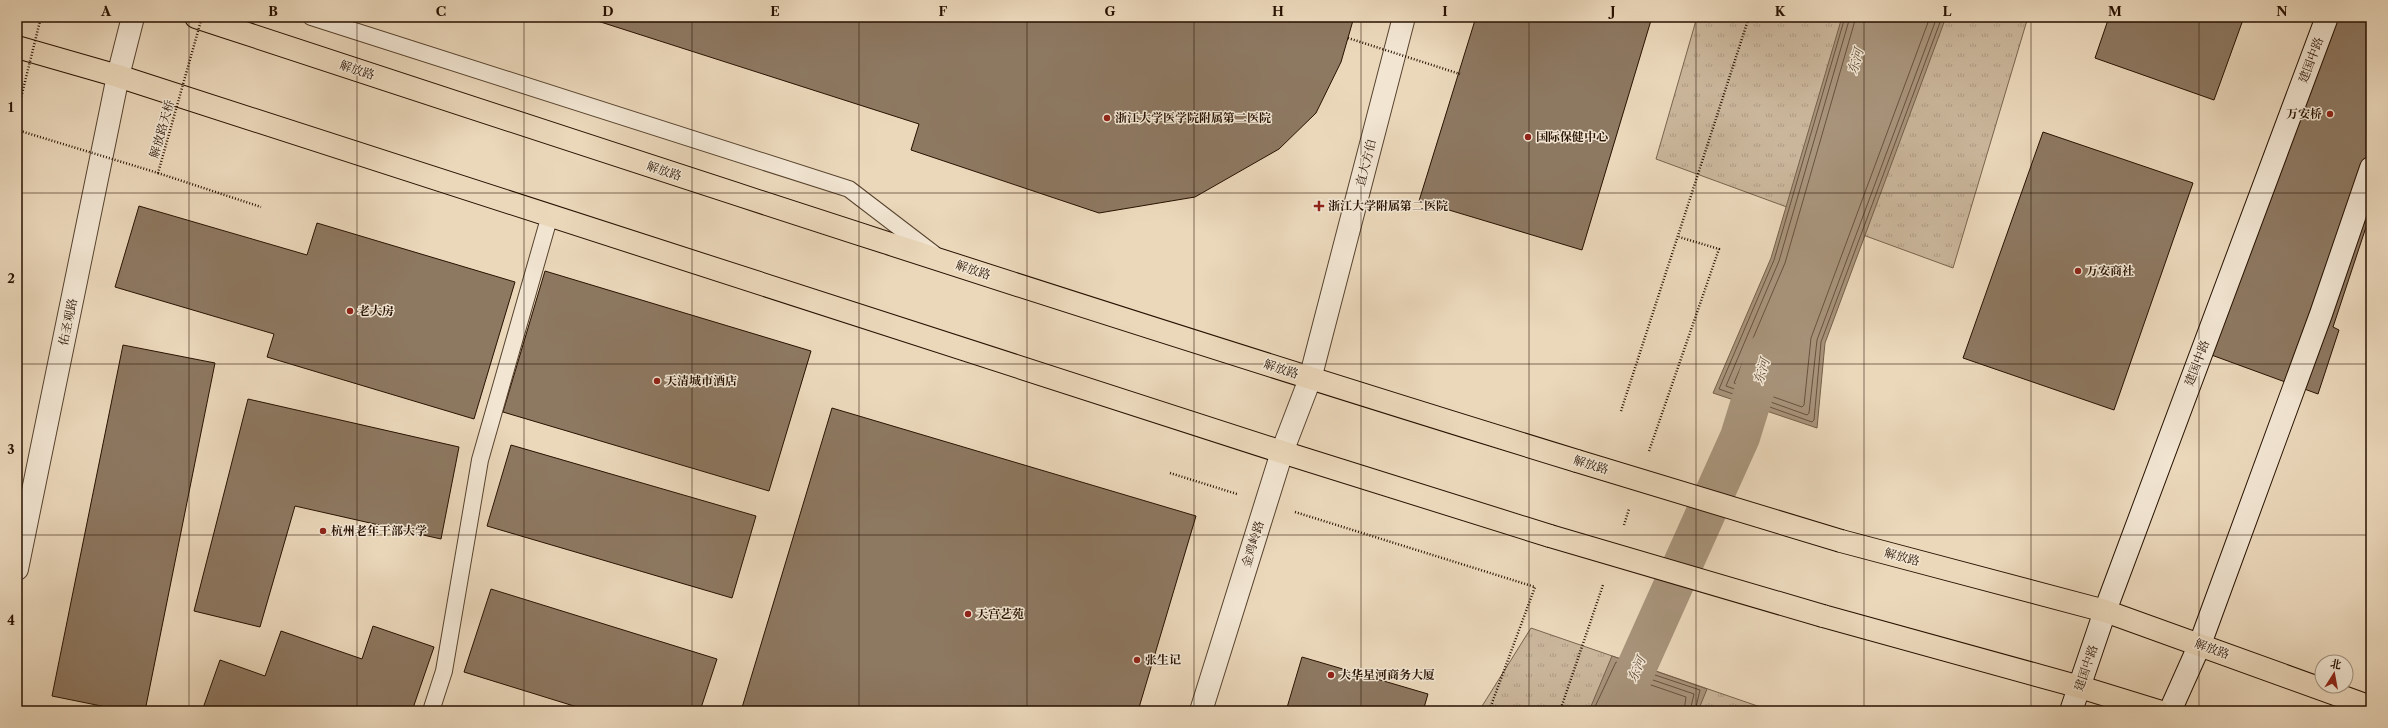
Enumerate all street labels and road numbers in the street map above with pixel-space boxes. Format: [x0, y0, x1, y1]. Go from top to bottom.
street label: 建国中路 [2295, 35, 2326, 85]
street label: 解放路 [338, 57, 377, 82]
street label: 解放路天桥 [146, 98, 177, 160]
street label: 直大方伯 [1352, 138, 1379, 188]
street label: 解放路 [645, 158, 684, 183]
street label: 解放路 [954, 257, 993, 282]
street label: 佑圣观路 [55, 297, 80, 347]
street label: 建国中路 [2181, 338, 2212, 388]
street label: 解放路 [1262, 356, 1301, 381]
street label: 解放路 [1572, 452, 1611, 477]
street label: 金鸡岭路 [1238, 519, 1267, 569]
street label: 解放路 [1883, 545, 1921, 568]
street label: 解放路 [2193, 635, 2232, 662]
street label: 建国中路 [2071, 643, 2100, 693]

